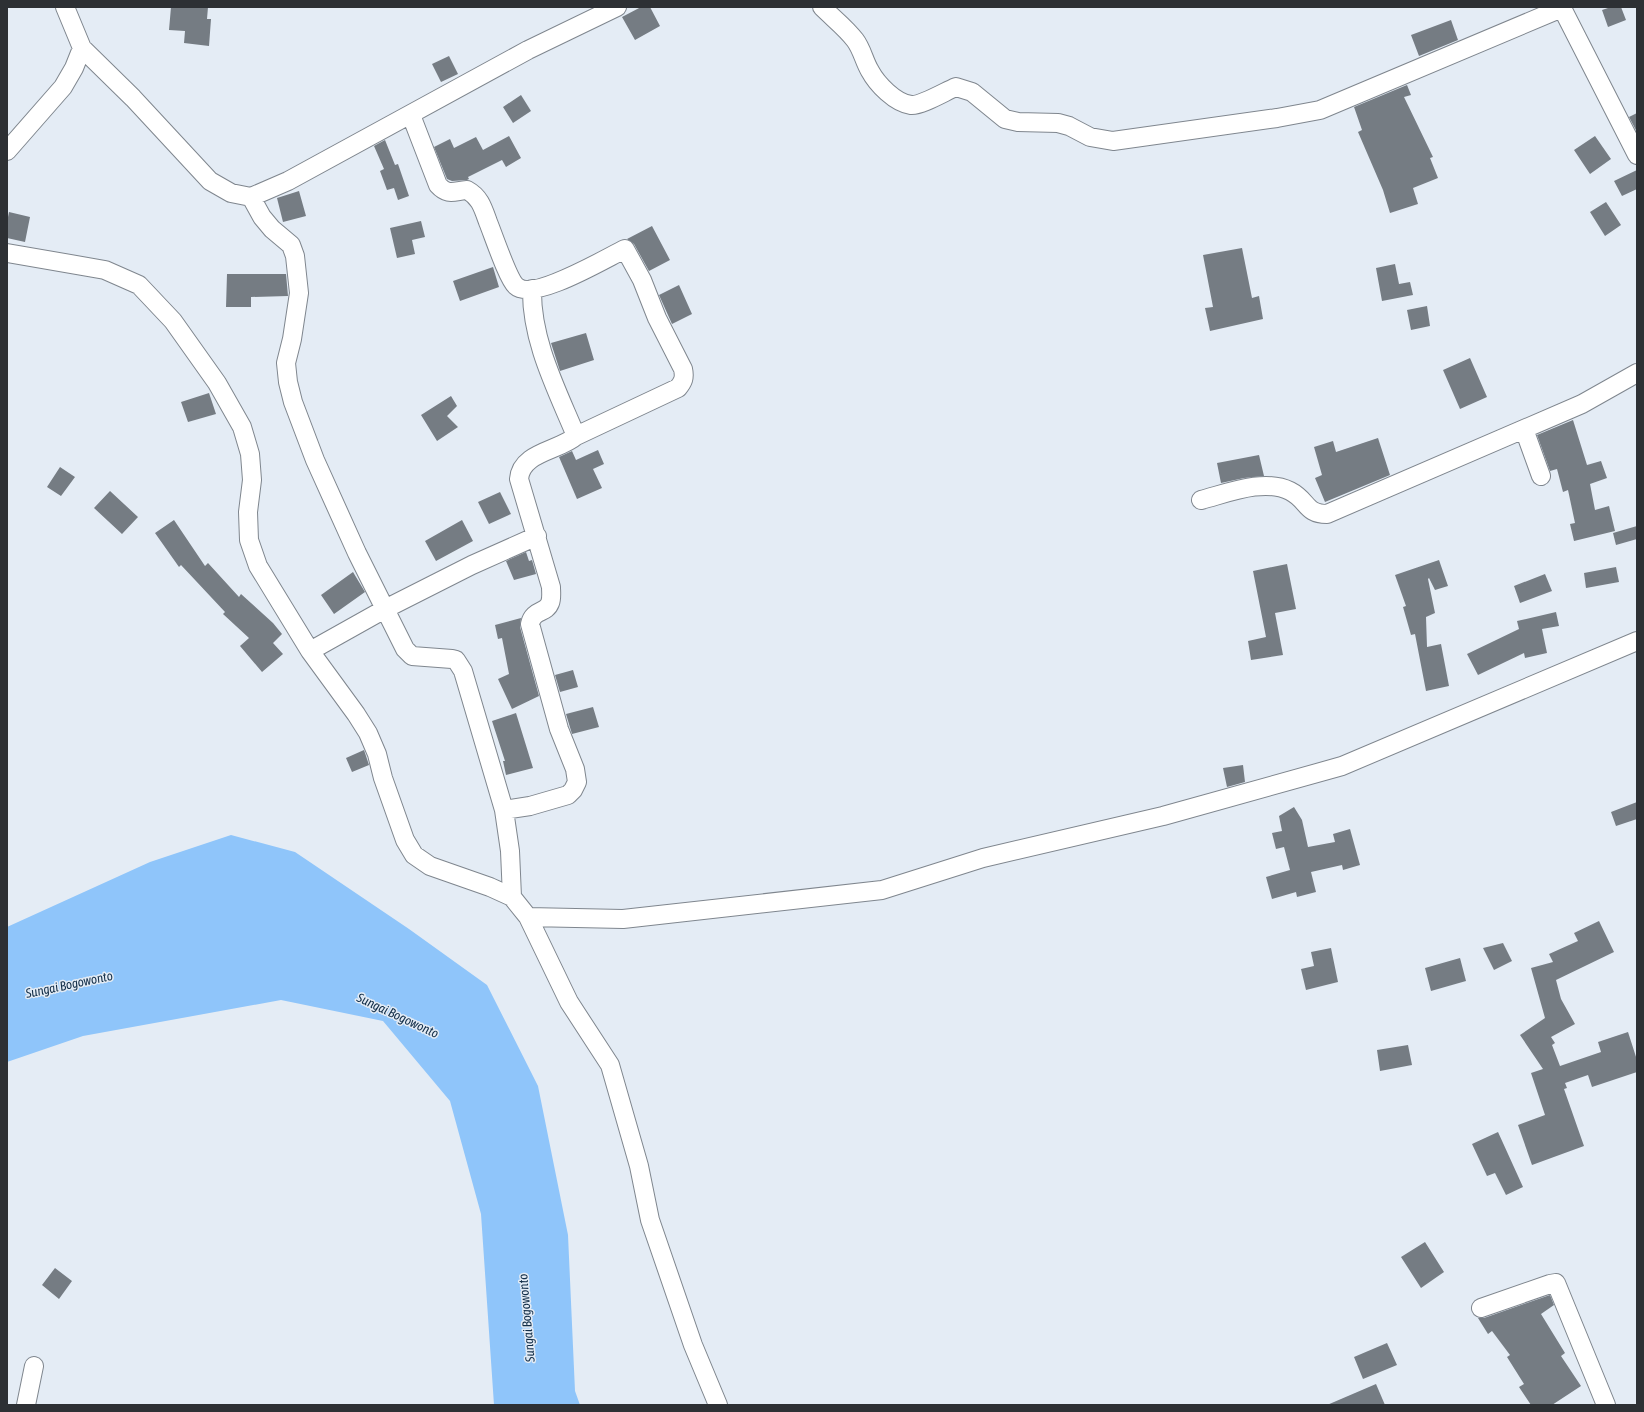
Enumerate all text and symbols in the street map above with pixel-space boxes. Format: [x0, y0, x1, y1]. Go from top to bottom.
water label: Sungai Bogowonto [23, 968, 114, 1001]
water label: Sungai Bogowonto [354, 990, 441, 1041]
water label: Sungai Bogowonto [515, 1273, 538, 1364]

